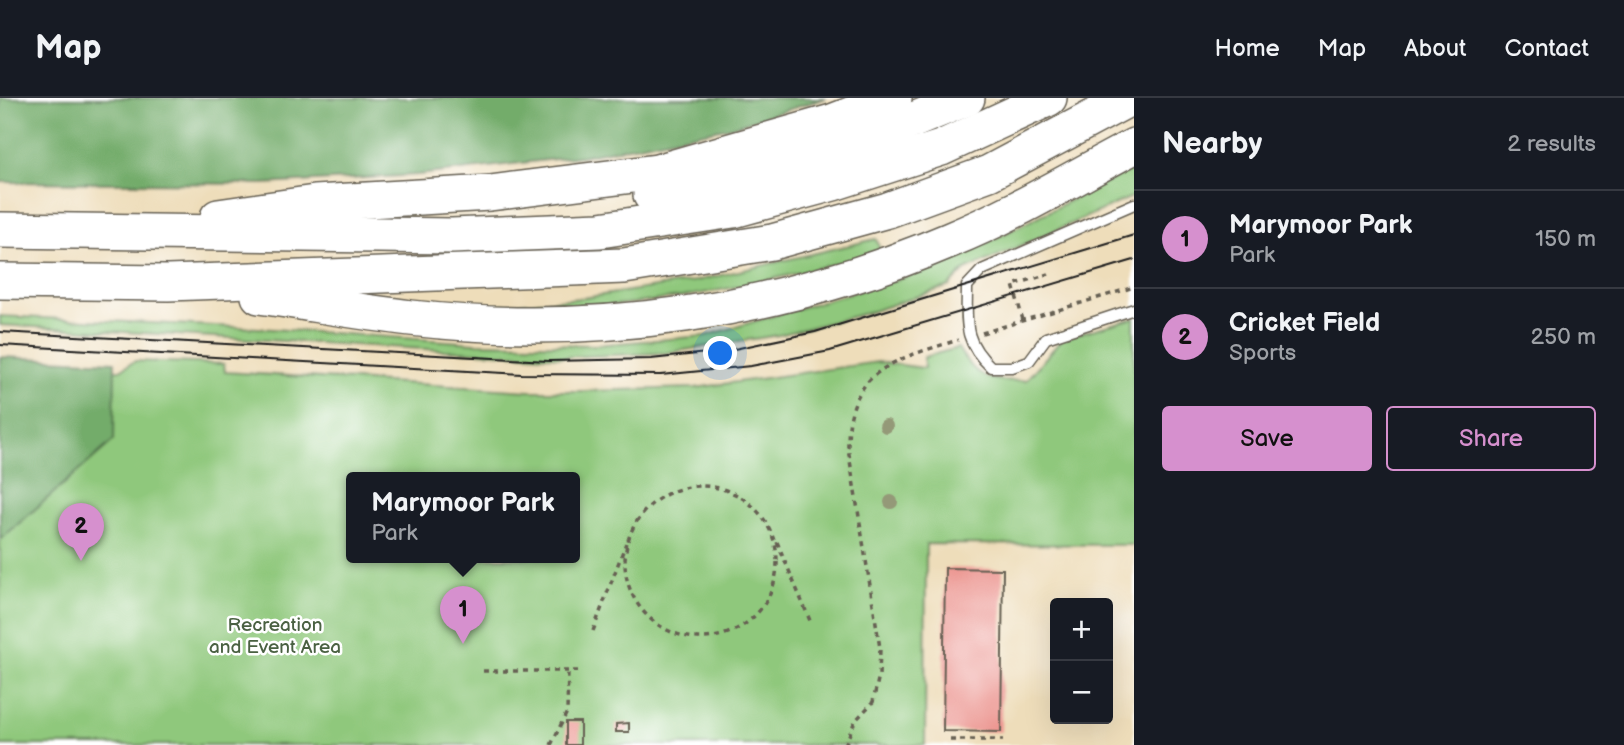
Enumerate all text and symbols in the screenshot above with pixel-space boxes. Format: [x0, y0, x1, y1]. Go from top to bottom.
text: Map [35, 28, 101, 68]
text: Home [1215, 34, 1280, 63]
text: Map [1318, 34, 1366, 63]
text: About [1404, 34, 1466, 63]
text: Contact [1504, 34, 1589, 63]
text: Nearby [1162, 126, 1262, 162]
text: 2 results [1507, 130, 1596, 158]
text: Marymoor Park [1229, 210, 1412, 241]
text: 1 [1180, 225, 1190, 253]
text: 150 m [1535, 225, 1596, 253]
text: Park [1229, 241, 1275, 269]
text: Cricket Field [1229, 308, 1380, 339]
text: 2 [1178, 323, 1192, 351]
text: 250 m [1530, 323, 1596, 351]
your location [703, 336, 737, 370]
text: Sports [1229, 339, 1296, 367]
button: Save [1162, 406, 1372, 471]
button: Share [1386, 406, 1596, 471]
popup [346, 472, 580, 563]
text: Marymoor Park [371, 488, 555, 519]
pin: 2 [58, 503, 104, 561]
text: Park [371, 519, 417, 547]
pin: 1 [440, 586, 486, 644]
map controls [1050, 598, 1113, 724]
button: + [1050, 598, 1113, 661]
park label: Recreation and Event Area [209, 614, 341, 659]
button: − [1050, 661, 1113, 724]

